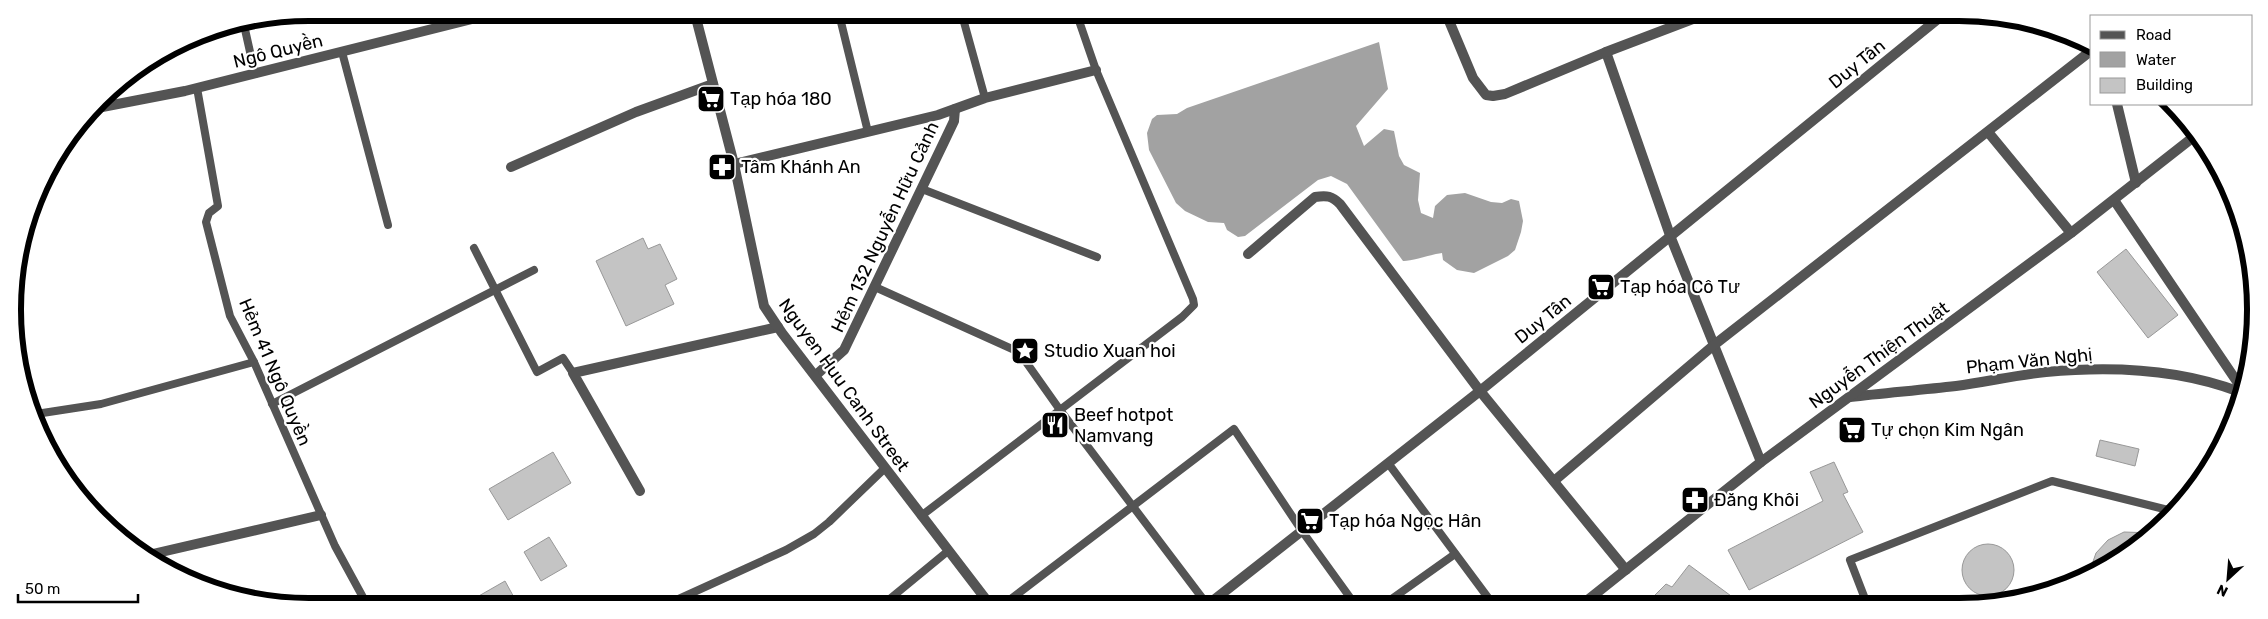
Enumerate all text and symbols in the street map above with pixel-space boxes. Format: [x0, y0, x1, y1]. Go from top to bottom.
legend [2090, 15, 2253, 105]
text: Road [2136, 26, 2172, 44]
street label: Ngô Quyền [231, 28, 325, 73]
street label: Duy Tân [1824, 35, 1890, 93]
text: Water [2136, 51, 2176, 69]
text: Building [2136, 76, 2193, 94]
supermarket icon: Tạp hóa 180 [696, 84, 726, 114]
place label: Tạp hóa 180 [730, 88, 832, 110]
street label: Hẻm 132 Nguyễn Hữu Cảnh [826, 118, 944, 336]
pharmacy icon: Tâm Khánh An [707, 152, 737, 182]
place label: Tâm Khánh An [741, 156, 861, 178]
supermarket icon: Tạp hóa Cô Tư [1586, 272, 1616, 302]
place label: Tạp hóa Cô Tư [1620, 276, 1740, 298]
street label: Duy Tân [1510, 290, 1576, 348]
street label: Nguyen Huu Canh Street [774, 294, 914, 476]
street label: Hẻm 41 Ngô Quyền [234, 295, 317, 449]
street label: Nguyễn Thiện Thuật [1804, 296, 1953, 413]
place icon: Studio Xuan hoi [1010, 336, 1040, 366]
place label: Studio Xuan hoi [1044, 340, 1176, 362]
street label: Phạm Văn Nghị [1965, 343, 2093, 379]
place label: Beef hotpot Namvang [1074, 404, 1173, 447]
restaurant icon: Beef hotpot Namvang [1040, 410, 1070, 440]
supermarket icon: Tự chọn Kim Ngân [1837, 415, 1867, 445]
place label: Tự chọn Kim Ngân [1871, 419, 2024, 441]
pharmacy icon: Đăng Khôi [1680, 485, 1710, 515]
place label: Đăng Khôi [1714, 489, 1799, 511]
supermarket icon: Tạp hóa Ngọc Hân [1295, 506, 1325, 536]
place label: Tạp hóa Ngọc Hân [1329, 510, 1482, 532]
north arrow [2203, 554, 2253, 604]
scale bar [18, 572, 138, 604]
text: 50 m [25, 580, 60, 598]
text: N [2214, 580, 2231, 600]

